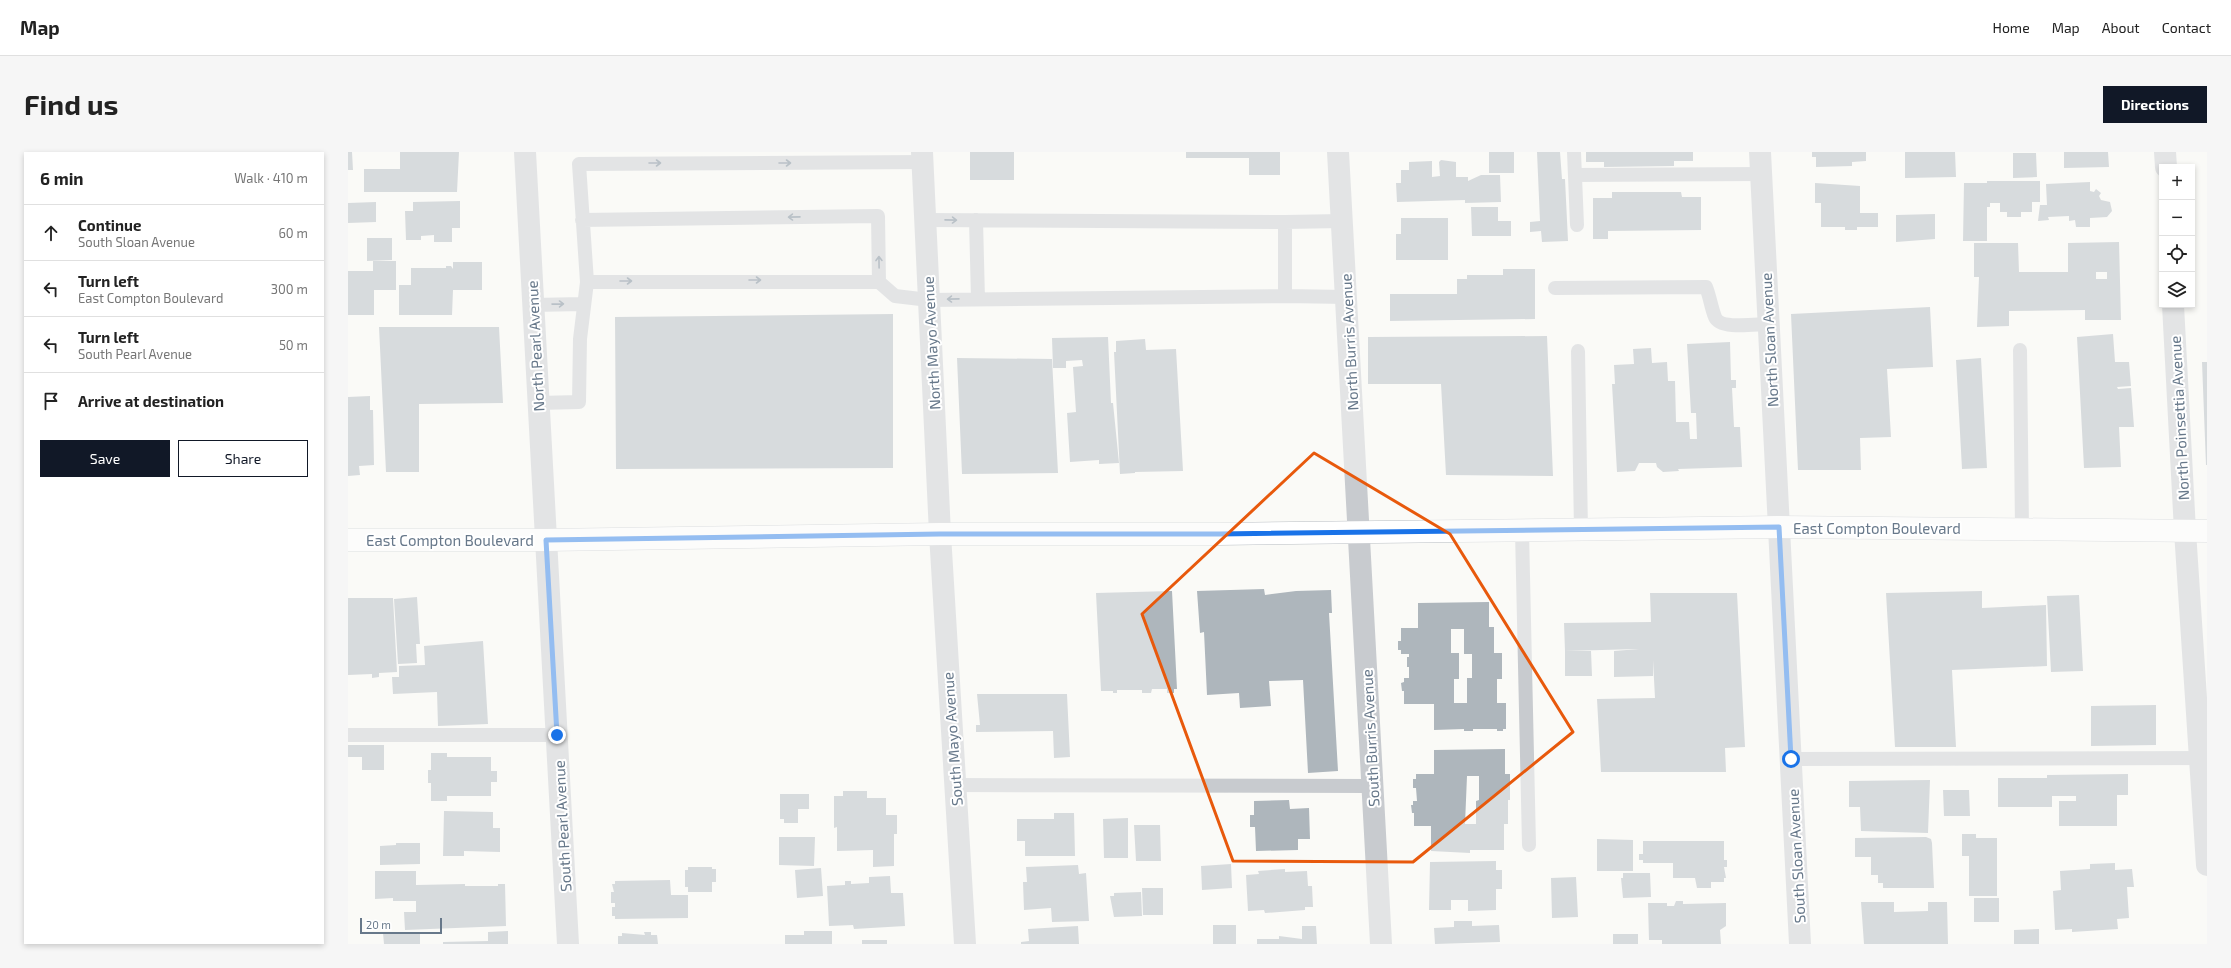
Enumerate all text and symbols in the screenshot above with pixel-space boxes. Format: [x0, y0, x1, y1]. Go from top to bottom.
text: Map [20, 16, 60, 39]
text: Home [1993, 19, 2030, 36]
text: Map [2052, 19, 2080, 36]
text: About [2102, 19, 2140, 36]
text: Contact [2162, 19, 2211, 36]
button: Directions [2103, 86, 2207, 123]
text: Find us [24, 87, 118, 121]
one-way arrow [648, 159, 661, 167]
one-way arrow [778, 159, 791, 166]
map controls [2159, 164, 2195, 308]
button: + [2159, 164, 2195, 200]
text: 6 min [40, 168, 84, 188]
text: Walk · 410 m [234, 170, 308, 186]
button: − [2159, 200, 2195, 236]
one-way arrow [788, 213, 801, 221]
text: Continue [78, 216, 141, 234]
one-way arrow [944, 216, 957, 224]
icon: ahead [40, 222, 62, 244]
text: 60 m [278, 225, 308, 241]
text: South Sloan Avenue [78, 234, 195, 250]
button: locate [2159, 236, 2195, 272]
one-way arrow [875, 256, 883, 269]
text: Turn left [78, 272, 139, 290]
street label: North Sloan Avenue [1756, 272, 1782, 408]
button: layers [2159, 272, 2195, 308]
street label: North Burris Avenue [1336, 273, 1362, 411]
one-way arrow [748, 276, 761, 284]
street label: North Mayo Avenue [919, 276, 943, 410]
one-way arrow [619, 277, 632, 285]
icon: left [40, 278, 62, 300]
street label: North Pearl Avenue [523, 280, 547, 412]
text: 300 m [271, 281, 308, 297]
text: East Compton Boulevard [78, 290, 224, 306]
one-way arrow [947, 295, 960, 303]
one-way arrow [551, 300, 564, 308]
text: Turn left [78, 328, 139, 346]
icon: left [40, 334, 62, 356]
street label: North Poinsettia Avenue [2166, 335, 2192, 501]
text: 50 m [279, 337, 308, 353]
text: South Pearl Avenue [78, 346, 192, 362]
icon: arrive [40, 390, 62, 412]
text: Arrive at destination [78, 392, 224, 410]
button: Save [40, 440, 170, 477]
button: Share [178, 440, 308, 477]
street label: East Compton Boulevard [1793, 519, 1961, 537]
street label: East Compton Boulevard [366, 531, 534, 549]
street label: South Burris Avenue [1357, 669, 1383, 807]
street label: South Mayo Avenue [938, 671, 966, 807]
route end [548, 726, 566, 744]
route start [1782, 750, 1800, 768]
street label: South Pearl Avenue [550, 760, 574, 892]
street label: South Sloan Avenue [1783, 788, 1809, 924]
scale bar [360, 916, 442, 935]
text: 20 m [366, 918, 391, 931]

